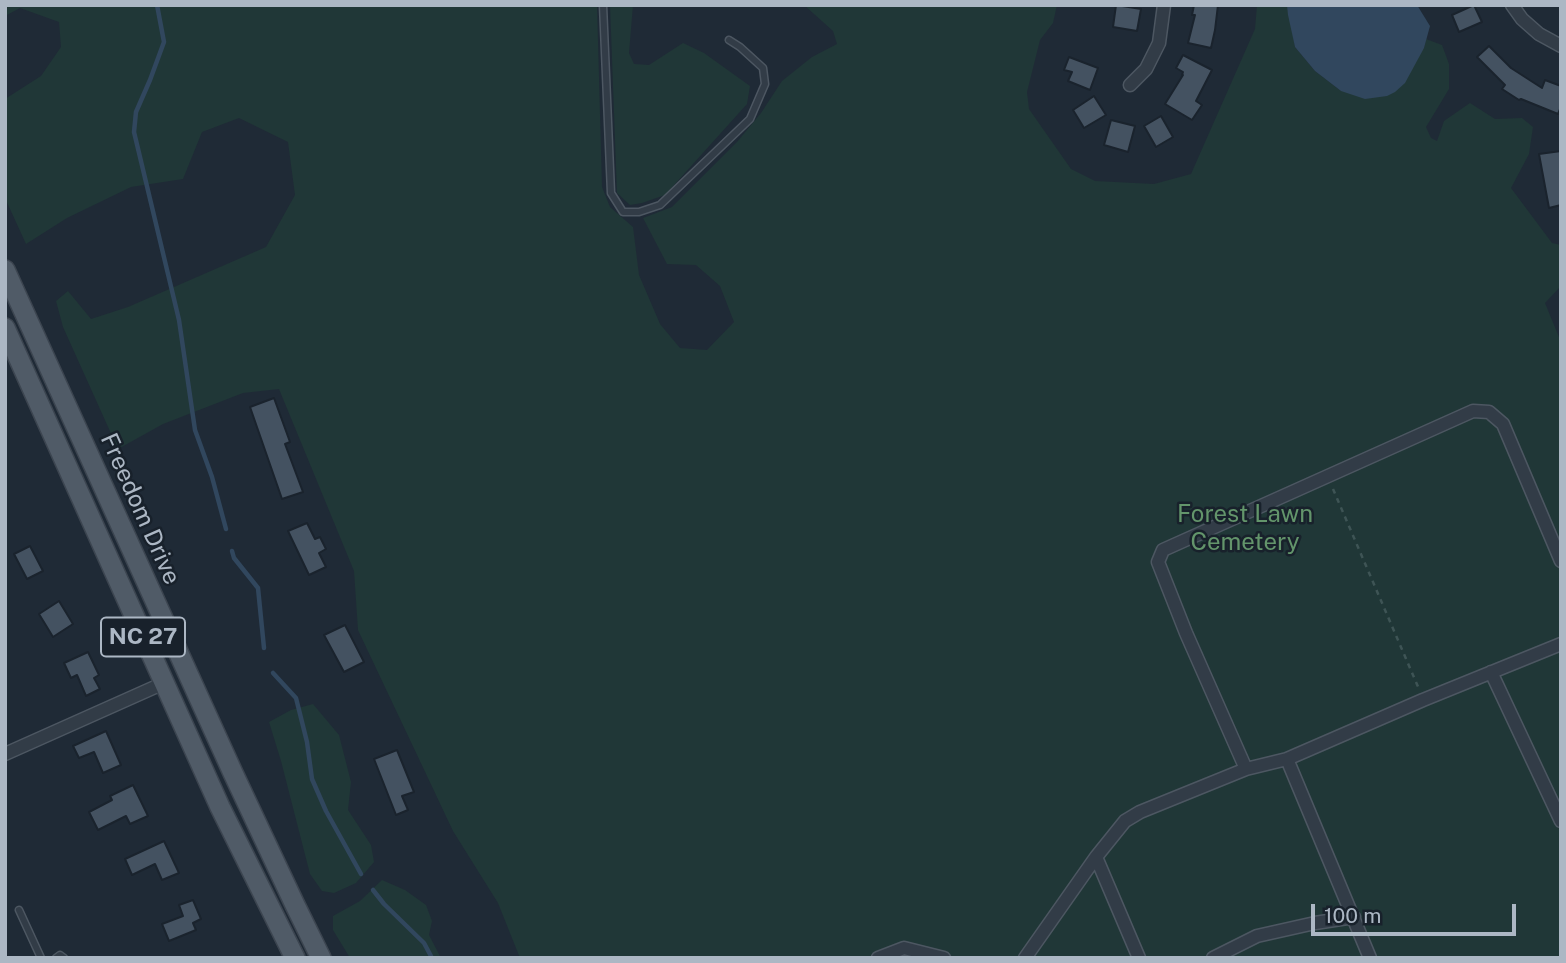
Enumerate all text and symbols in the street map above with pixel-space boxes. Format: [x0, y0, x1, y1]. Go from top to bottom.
street label: Freedom Drive [94, 429, 186, 589]
park label: Forest Lawn Cemetery [1177, 501, 1313, 557]
road number: NC 27 [101, 618, 185, 656]
scale bar [1314, 890, 1519, 934]
text: 100 m [1324, 903, 1381, 928]

